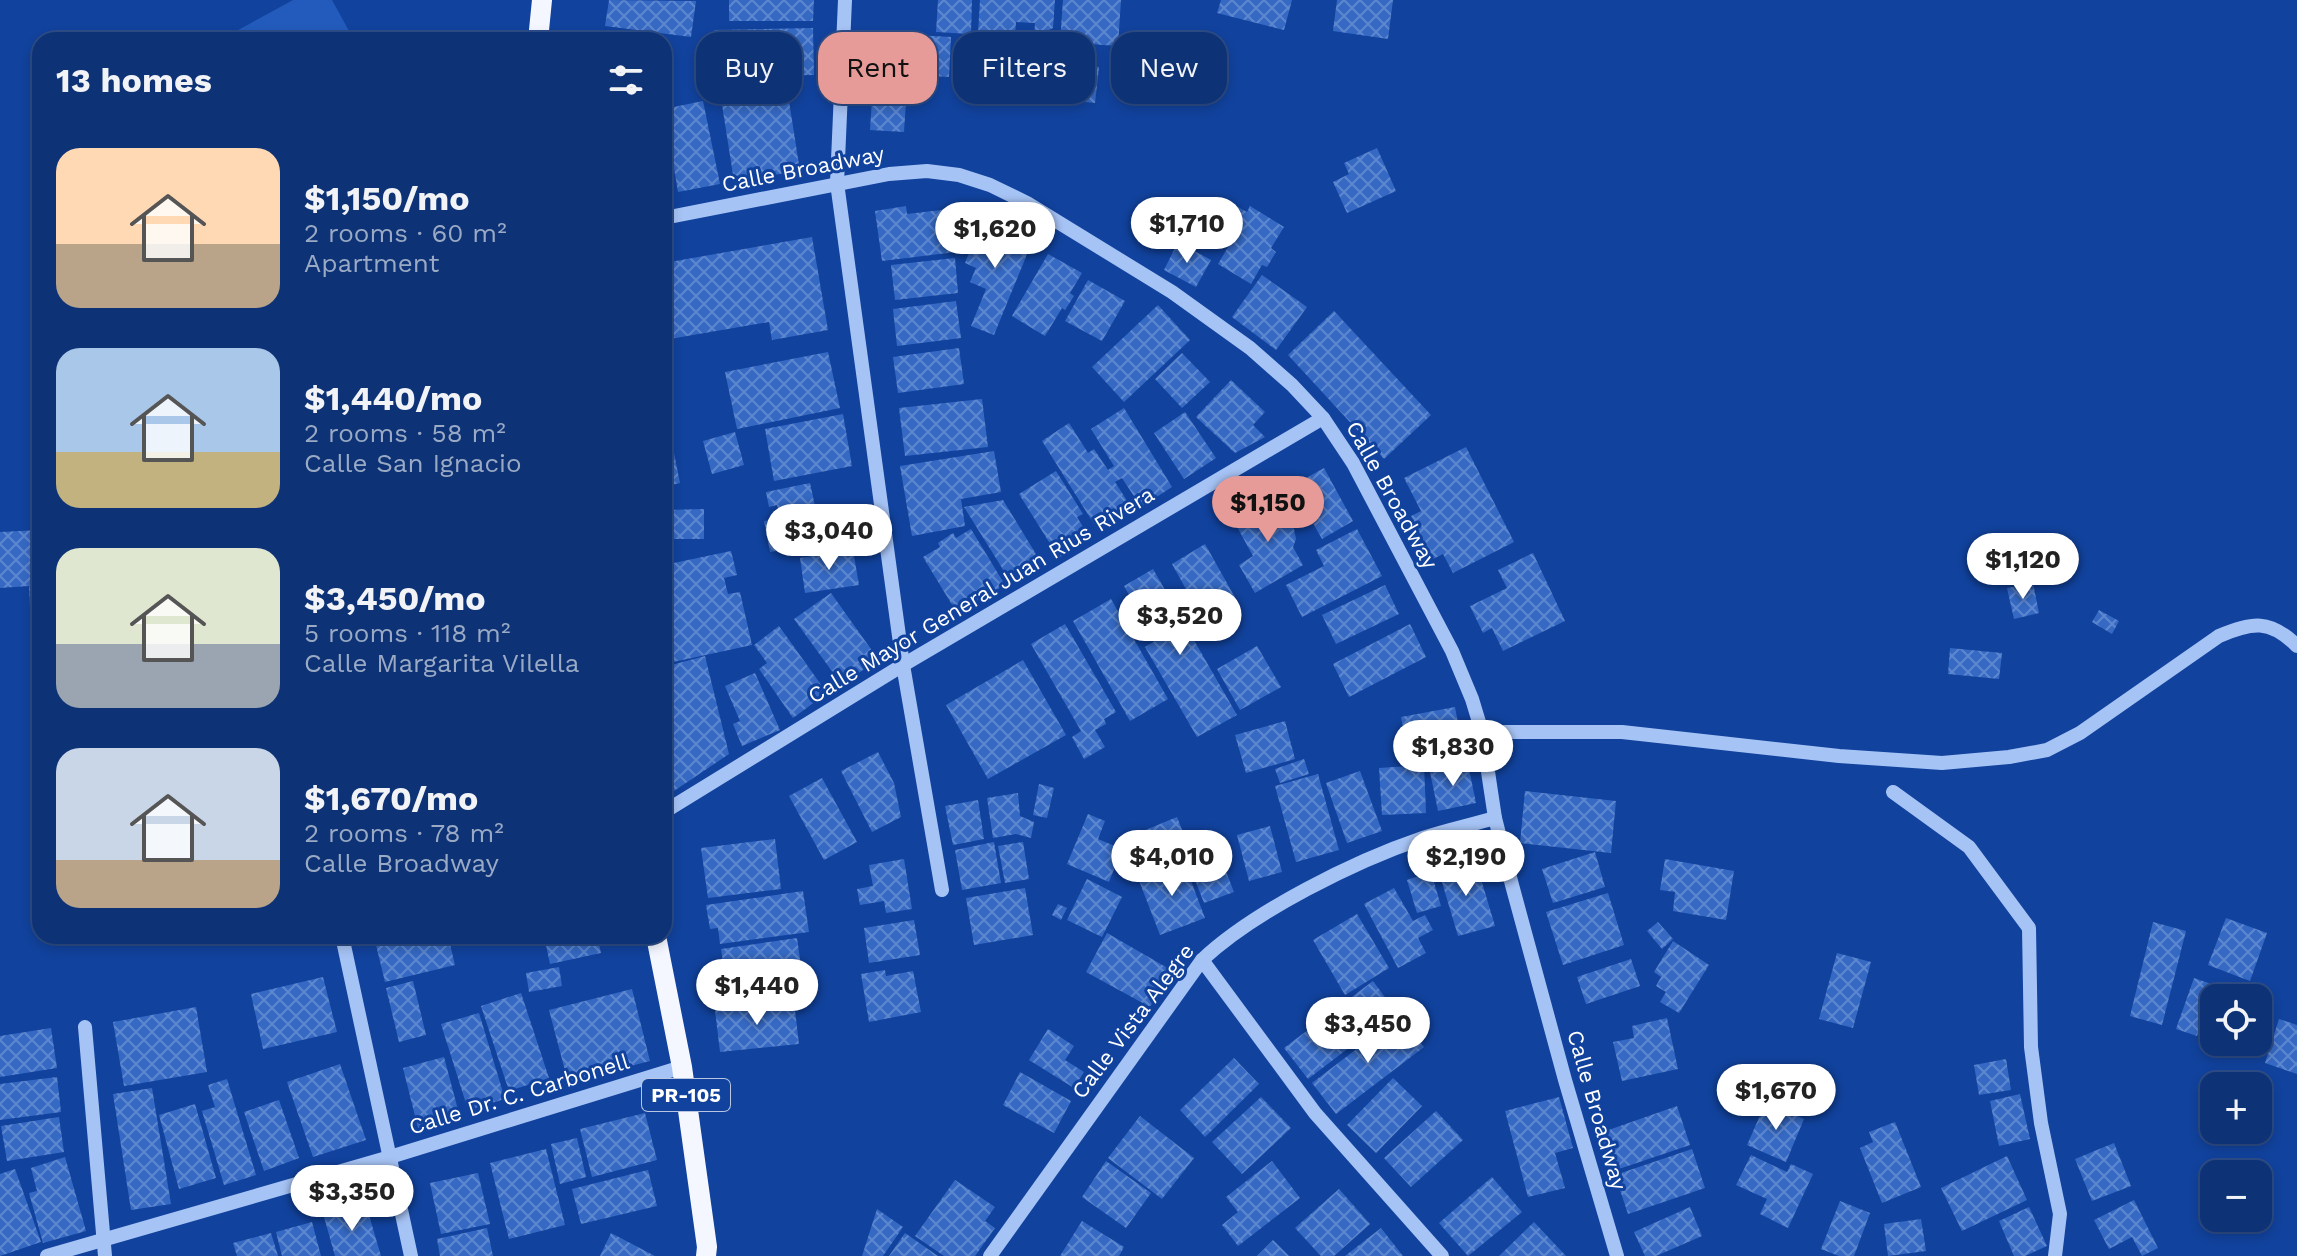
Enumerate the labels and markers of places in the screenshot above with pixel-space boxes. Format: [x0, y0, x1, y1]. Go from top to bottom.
pin: $1,710 [1122, 197, 1252, 265]
pin: $1,620 [930, 202, 1060, 270]
pin: $1,150 [1203, 476, 1333, 544]
pin: $3,040 [764, 504, 894, 572]
pin: $1,120 [1958, 533, 2088, 601]
pin: $3,520 [1115, 589, 1245, 657]
pin: $1,830 [1388, 720, 1518, 788]
pin: $4,010 [1107, 830, 1237, 898]
pin: $2,190 [1401, 830, 1531, 898]
pin: $1,440 [692, 959, 822, 1027]
pin: $3,450 [1303, 997, 1433, 1065]
pin: $1,670 [1711, 1064, 1841, 1132]
pin: $3,350 [287, 1165, 417, 1233]

